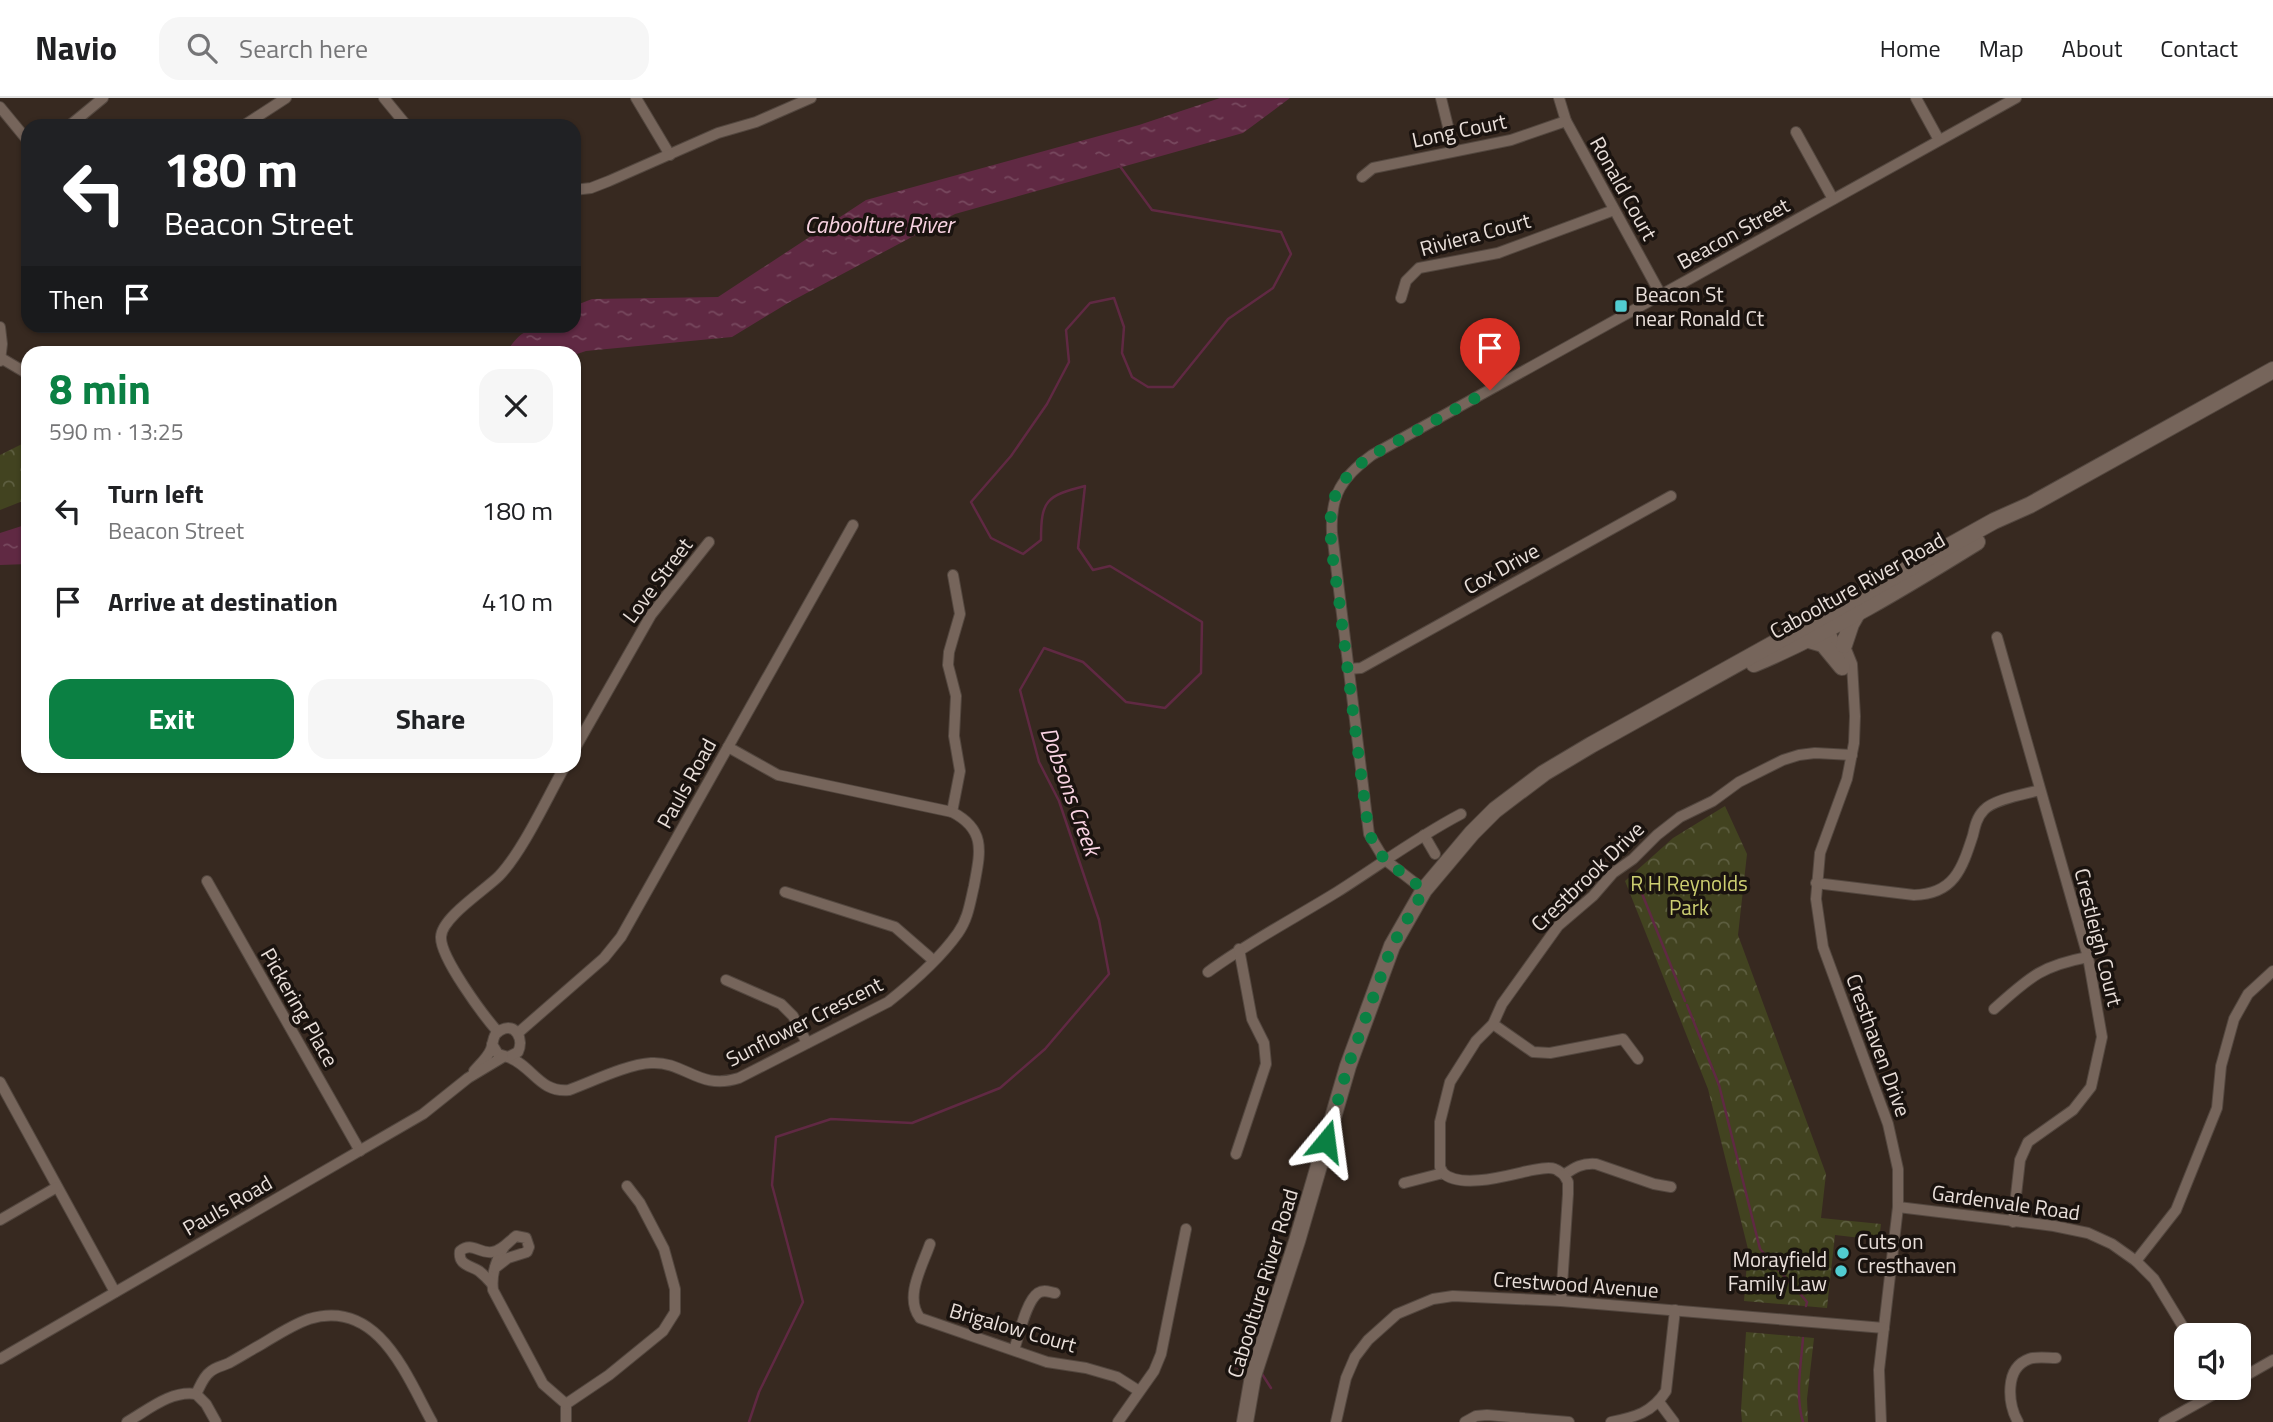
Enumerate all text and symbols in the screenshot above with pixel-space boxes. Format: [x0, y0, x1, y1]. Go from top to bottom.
search box [159, 17, 649, 80]
text: Navio [35, 23, 117, 73]
icon: search [183, 29, 221, 67]
text: Search here [239, 29, 368, 68]
text: Home [1880, 30, 1941, 66]
text: Map [1979, 30, 2024, 66]
text: About [2062, 30, 2122, 66]
text: Contact [2160, 30, 2238, 66]
street label: Long Court [1409, 104, 1510, 156]
street label: Ronald Court [1582, 130, 1666, 246]
text: 180 m [164, 131, 298, 206]
icon: left [49, 147, 140, 238]
street label: Beacon Street [1671, 189, 1796, 277]
text: Beacon Street [164, 199, 353, 247]
street label: Riviera Court [1416, 204, 1534, 264]
water label: Caboolture River [804, 207, 956, 242]
place label: Beacon St near Ronald Ct [1635, 278, 1765, 334]
text: Then [49, 280, 104, 319]
icon: arrive [118, 280, 156, 318]
marker: Beacon St near Ronald Ct [1613, 298, 1629, 314]
pin [1460, 318, 1520, 390]
icon: arrive [1471, 329, 1509, 367]
text: 8 min [49, 356, 151, 420]
button: close [479, 369, 553, 443]
text: 590 m · 13:25 [49, 414, 184, 449]
text: Turn left [108, 474, 203, 513]
text: 180 m [482, 491, 553, 530]
icon: left [49, 492, 87, 530]
text: Beacon Street [108, 513, 244, 548]
street label: Caboolture River Road [1763, 523, 1951, 647]
street label: Love Street [614, 530, 700, 630]
street label: Cox Drive [1457, 534, 1545, 602]
text: Arrive at destination [108, 582, 338, 621]
text: 410 m [482, 582, 553, 621]
icon: arrive [49, 583, 87, 621]
button: Exit [49, 679, 294, 759]
button: Share [308, 679, 553, 759]
water label: Dobsons Creek [1032, 722, 1111, 863]
street label: Pauls Road [648, 732, 724, 834]
street label: Crestbrook Drive [1523, 813, 1651, 939]
street label: Crestleigh Court [2066, 865, 2132, 1010]
park label: R H Reynolds Park [1630, 867, 1748, 923]
street label: Pickering Place [253, 942, 347, 1072]
street label: Sunflower Crescent [720, 967, 888, 1074]
street label: Cresthaven Drive [1838, 969, 1920, 1121]
position arrow [1289, 1104, 1363, 1178]
street label: Pauls Road [176, 1166, 278, 1244]
street label: Gardenvale Road [1930, 1176, 2082, 1228]
street label: Caboolture River Road [1218, 1184, 1306, 1382]
place label: Cuts on Cresthaven [1857, 1225, 1957, 1281]
place label: Morayfield Family Law [1728, 1243, 1827, 1299]
marker: Cuts on Cresthaven [1835, 1245, 1851, 1261]
street label: Crestwood Avenue [1492, 1262, 1660, 1306]
marker: Morayfield Family Law [1833, 1263, 1849, 1279]
street label: Brigalow Court [946, 1294, 1081, 1361]
map controls [2174, 1323, 2251, 1400]
button: sound [2174, 1323, 2251, 1400]

